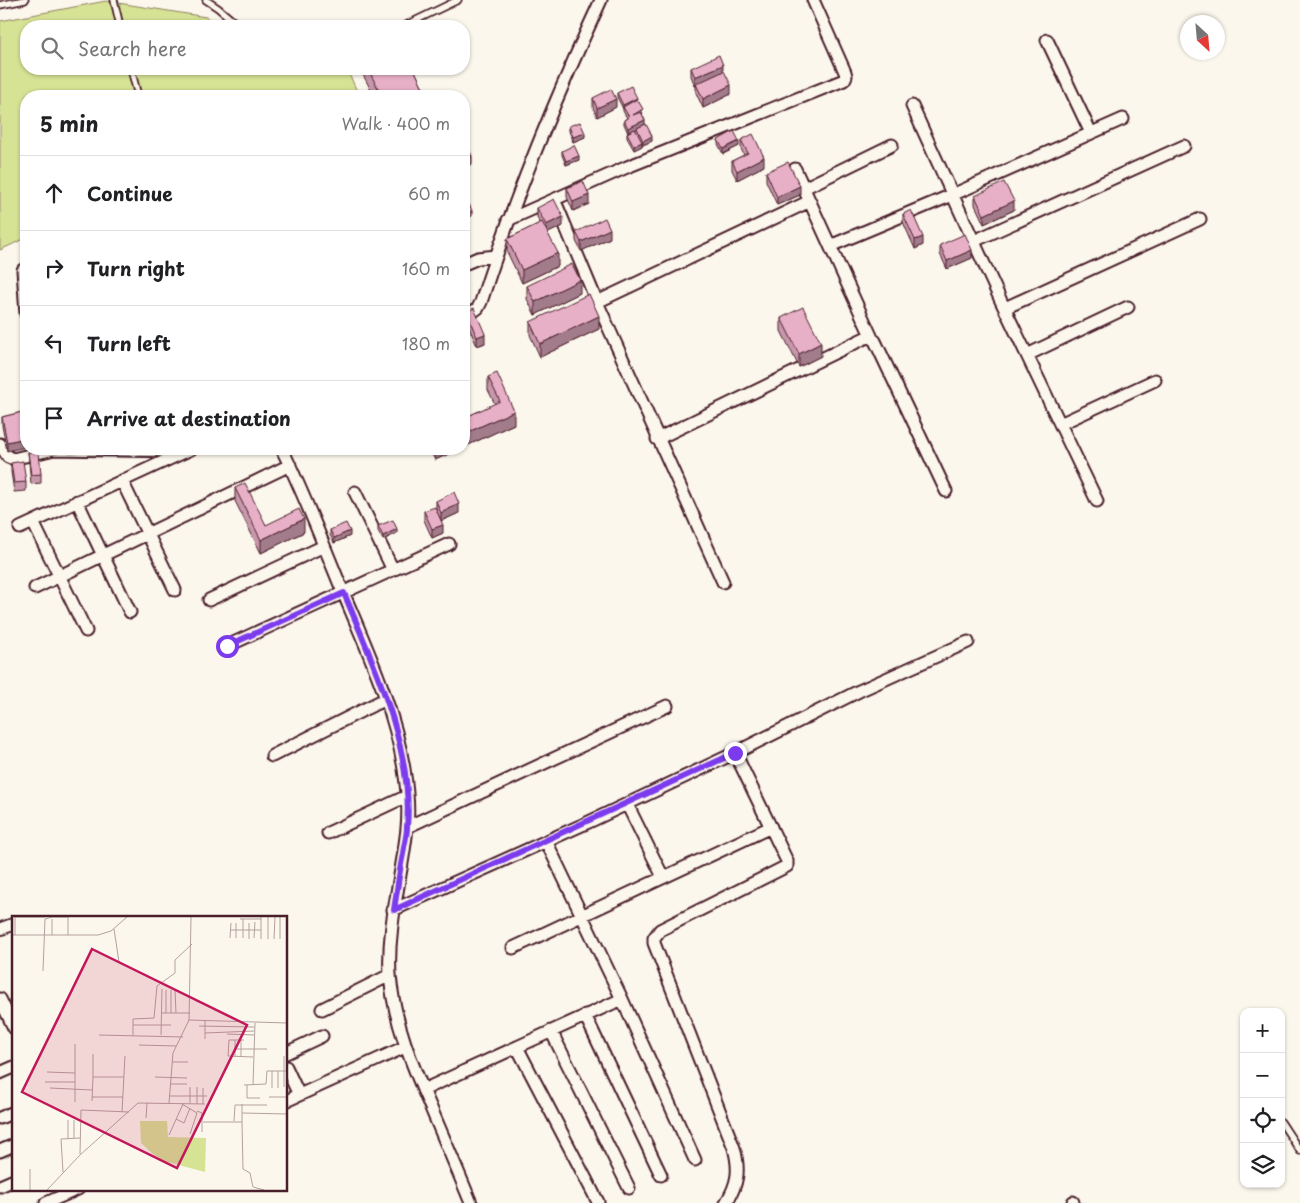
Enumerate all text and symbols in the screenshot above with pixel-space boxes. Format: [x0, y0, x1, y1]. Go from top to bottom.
north arrow [1180, 15, 1225, 60]
search box [20, 20, 470, 75]
icon: search [38, 34, 66, 62]
text: Search here [78, 34, 187, 62]
text: 5 min [40, 107, 98, 139]
text: Walk · 400 m [342, 111, 450, 135]
icon: ahead [40, 179, 68, 207]
text: Continue [87, 179, 173, 207]
text: 60 m [408, 181, 450, 205]
icon: right [40, 254, 68, 282]
text: Turn right [87, 254, 185, 282]
text: 160 m [402, 256, 450, 280]
icon: left [40, 329, 68, 357]
text: Turn left [87, 329, 171, 357]
text: 180 m [402, 331, 450, 355]
icon: arrive [40, 404, 68, 432]
text: Arrive at destination [87, 404, 291, 432]
route start [216, 635, 239, 658]
route end [724, 742, 747, 765]
inset map [12, 916, 288, 1190]
map controls [1240, 1008, 1285, 1188]
button: + [1240, 1008, 1285, 1053]
button: − [1240, 1053, 1285, 1098]
button: locate [1240, 1098, 1285, 1143]
button: layers [1240, 1143, 1285, 1188]

